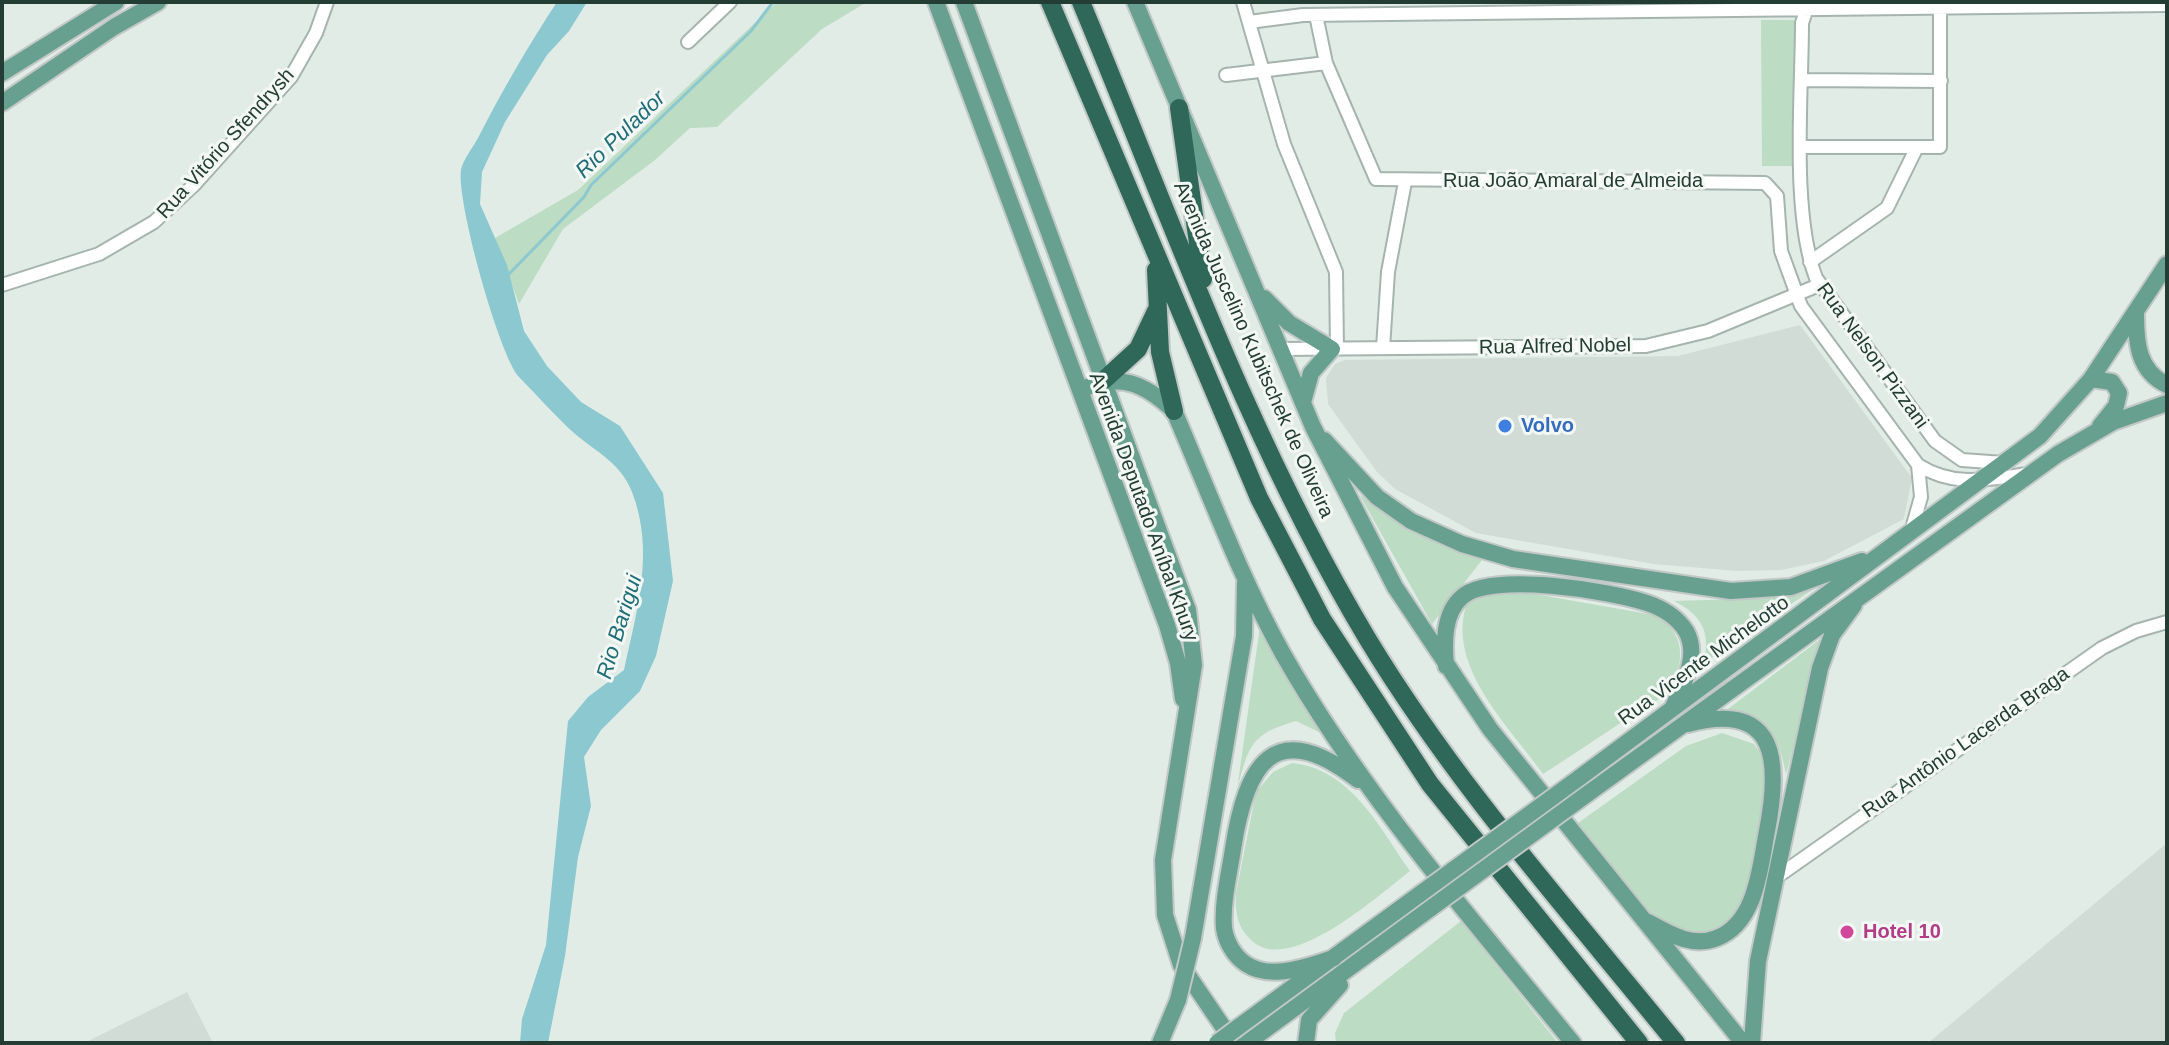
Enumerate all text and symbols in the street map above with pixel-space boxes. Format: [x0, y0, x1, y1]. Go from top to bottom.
street label: Rua Vitório Sfendrysh [152, 64, 300, 224]
water label: Rio Pulador [570, 86, 672, 184]
street label: Rua João Amaral de Almeida [1443, 169, 1703, 193]
street label: Avenida Juscelino Kubitschek de Oliveira [1168, 178, 1338, 522]
street label: Rua Nelson Pizzani [1811, 278, 1933, 434]
street label: Rua Alfred Nobel [1479, 334, 1631, 360]
street label: Avenida Deputado Aníbal Khury [1083, 369, 1203, 645]
place label: Volvo [1521, 414, 1574, 438]
marker: Volvo [1496, 417, 1514, 435]
water label: Rio Barigui [592, 572, 648, 682]
street label: Rua Vicente Michelotto [1614, 591, 1794, 731]
street label: Rua Antônio Lacerda Braga [1858, 662, 2074, 824]
place label: Hotel 10 [1863, 920, 1941, 944]
marker: Hotel 10 [1838, 923, 1856, 941]

